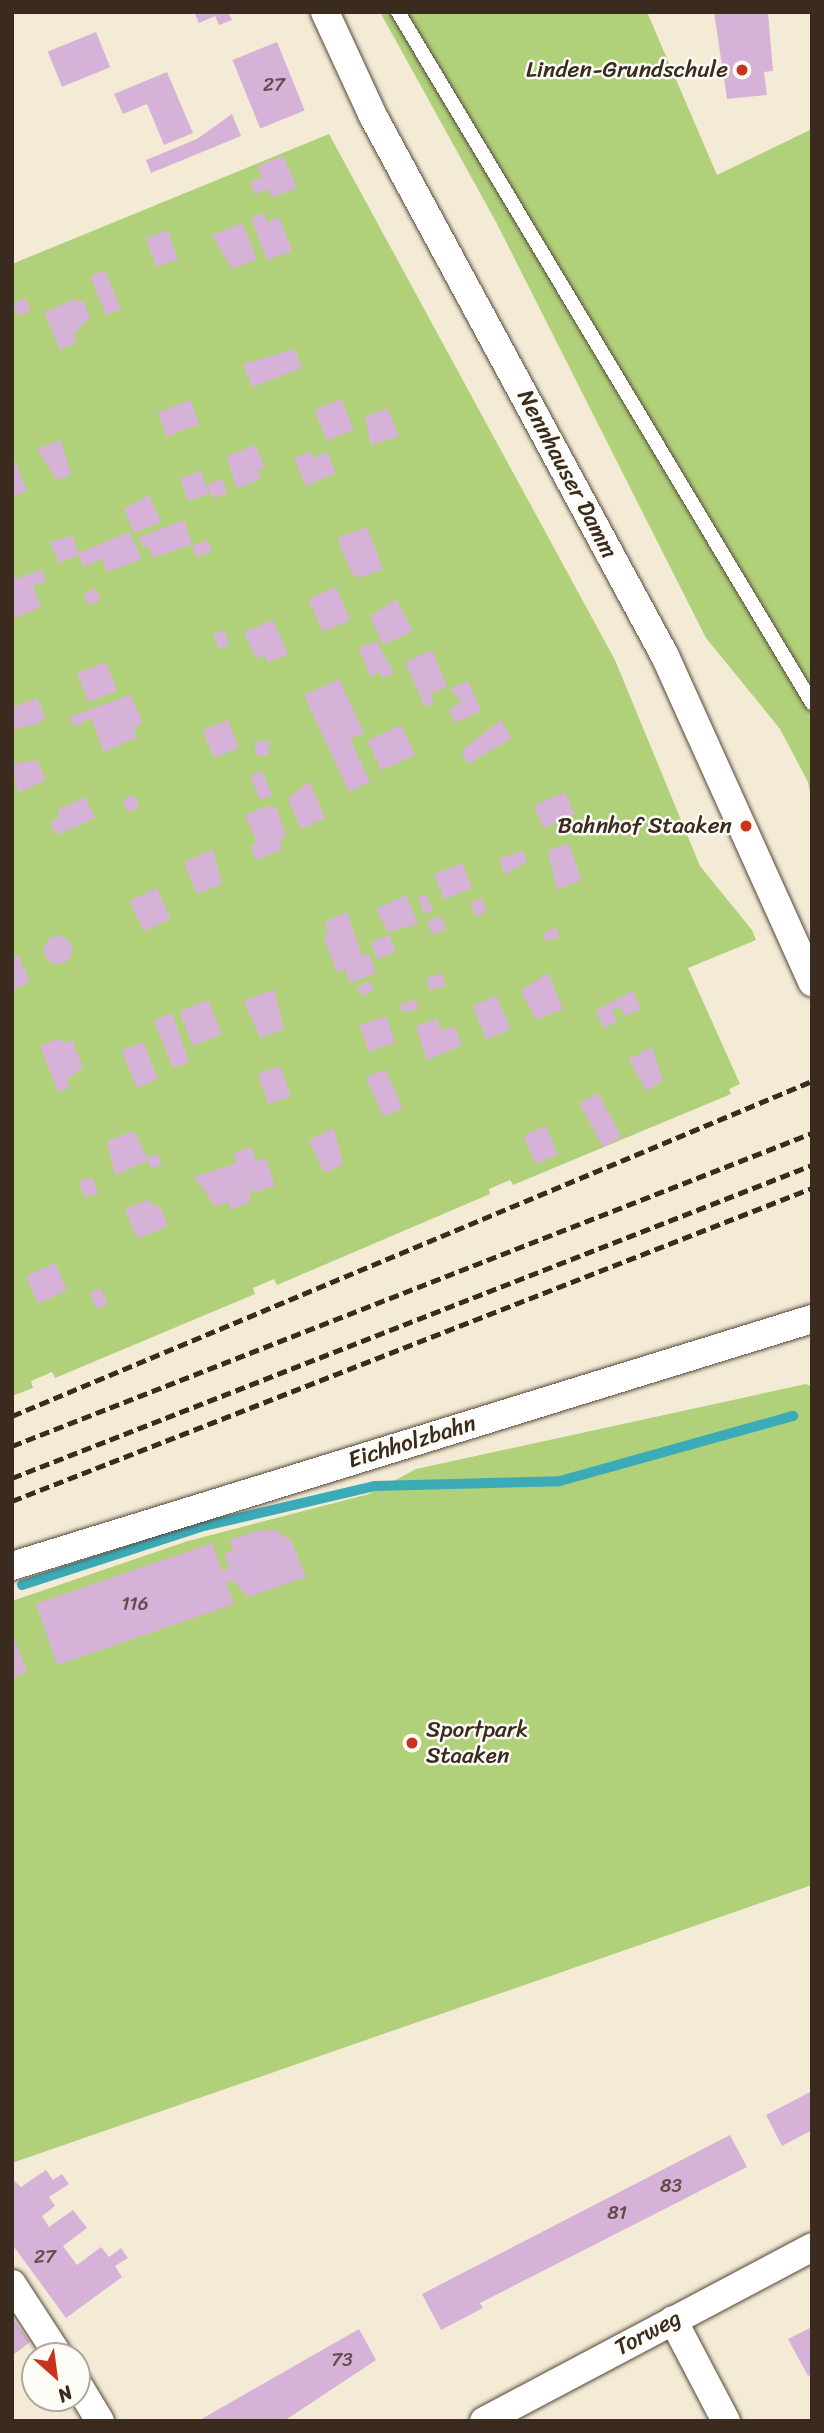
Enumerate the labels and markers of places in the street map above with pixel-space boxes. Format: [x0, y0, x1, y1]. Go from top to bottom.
place label: Linden-Grundschule [526, 56, 728, 84]
marker: Linden-Grundschule [734, 62, 750, 78]
place label: Bahnhof Staaken [558, 812, 732, 840]
marker: Bahnhof Staaken [738, 818, 754, 834]
place label: Sportpark Staaken [426, 1716, 528, 1770]
marker: Sportpark Staaken [404, 1735, 420, 1751]

